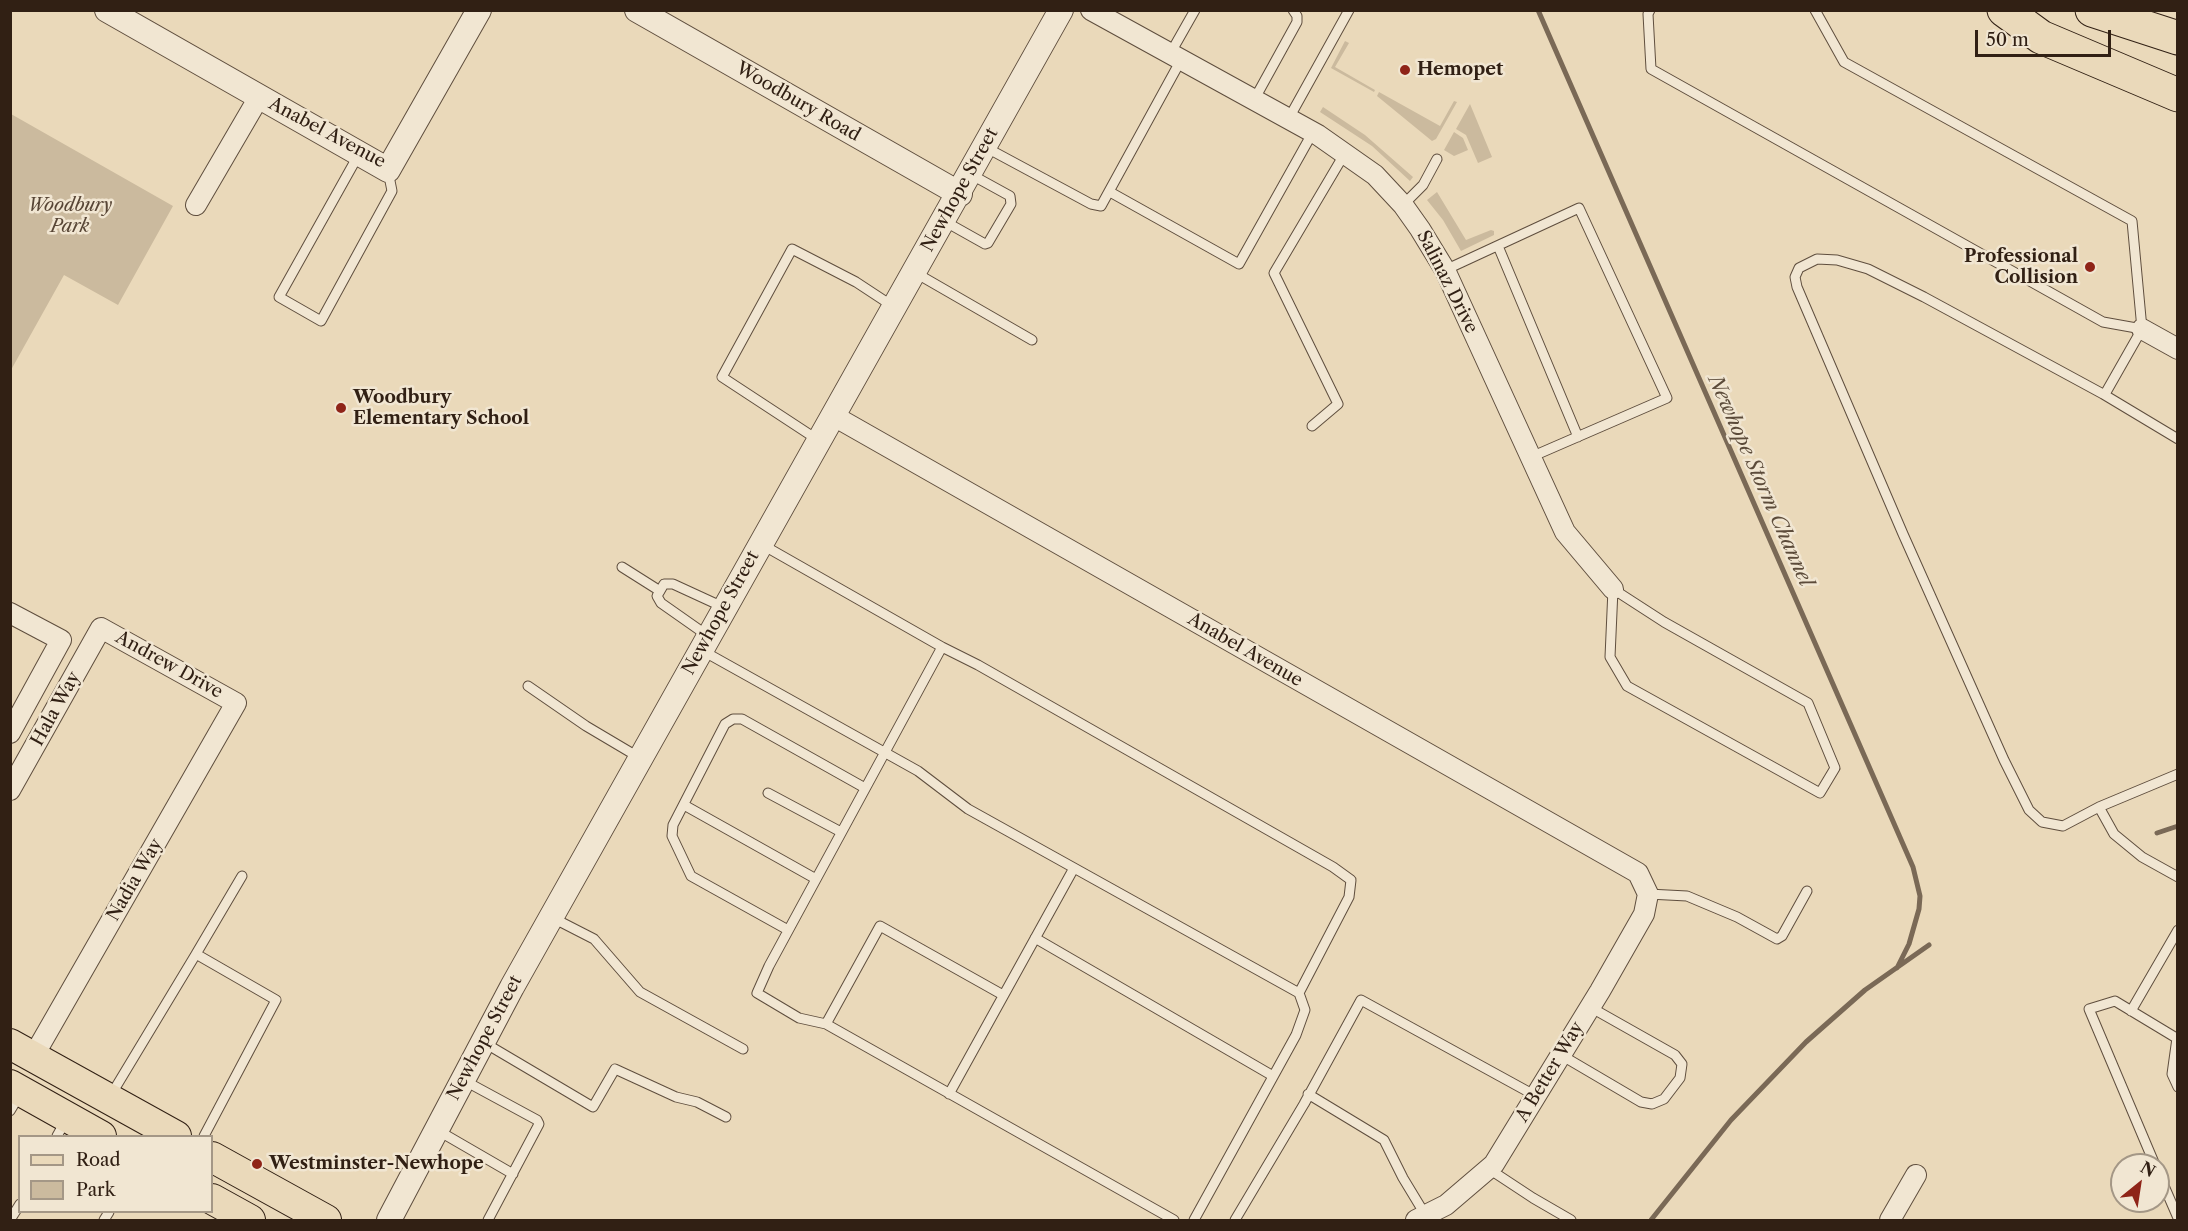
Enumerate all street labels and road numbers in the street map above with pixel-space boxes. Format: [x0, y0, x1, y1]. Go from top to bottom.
street label: Woodbury Road [732, 58, 864, 146]
street label: Anabel Avenue [265, 93, 389, 173]
street label: Newhope Street [917, 124, 1003, 256]
street label: Salinaz Drive [1412, 227, 1482, 337]
street label: Newhope Street [678, 547, 764, 679]
street label: Anabel Avenue [1184, 608, 1306, 692]
street label: Andrew Drive [112, 627, 226, 703]
street label: Hala Way [27, 668, 85, 750]
street label: Nadia Way [103, 835, 167, 925]
street label: Newhope Street [443, 972, 527, 1104]
street label: A Better Way [1512, 1018, 1588, 1126]

